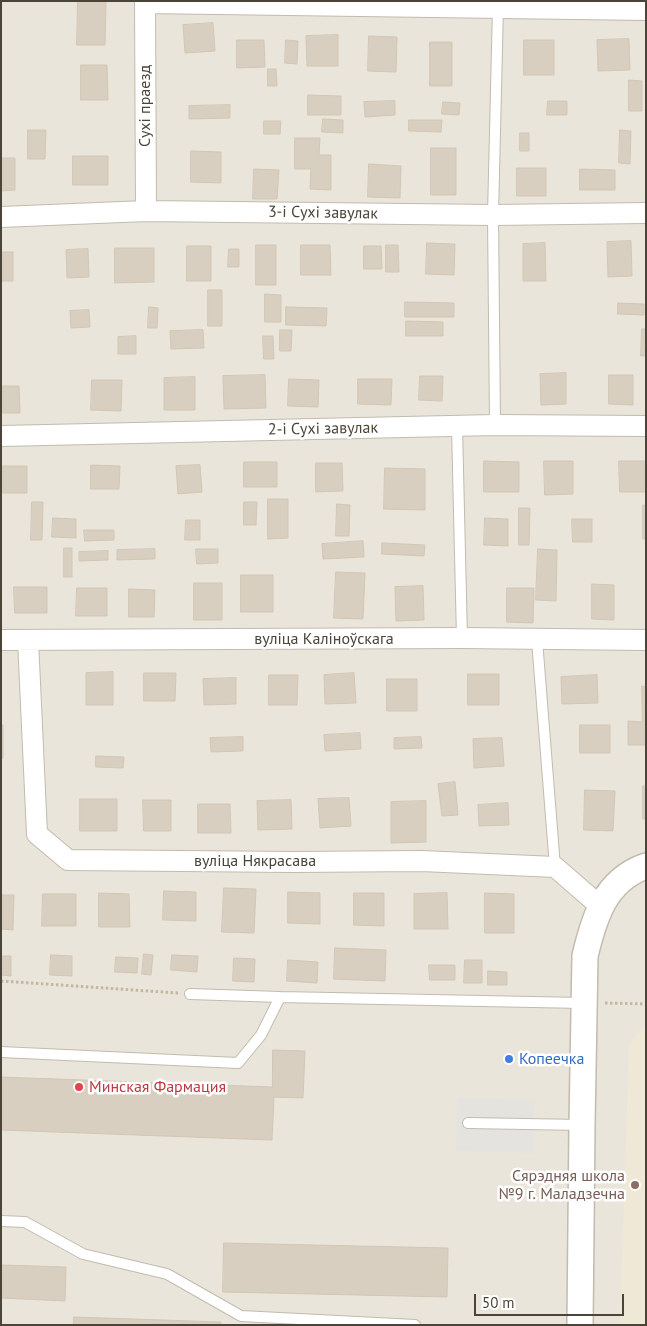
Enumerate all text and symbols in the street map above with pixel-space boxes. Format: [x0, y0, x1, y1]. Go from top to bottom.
street label: Сухі праезд [135, 65, 155, 147]
street label: 3-і Сухі завулак [268, 202, 378, 224]
street label: 2-і Сухі завулак [268, 418, 378, 440]
street label: вуліца Каліноўскага [254, 629, 394, 649]
street label: вуліца Някрасава [194, 851, 316, 871]
place label: Копеечка [519, 1049, 584, 1069]
marker: Копеечка [503, 1053, 515, 1065]
place label: Минская Фармация [89, 1077, 226, 1097]
marker: Минская Фармация [73, 1081, 85, 1093]
place label: Сярэдняя школа №9 г. Маладзечна [498, 1166, 625, 1204]
marker: Сярэдняя школа №9 г. Маладзечна [629, 1179, 641, 1191]
scale bar [477, 1284, 627, 1316]
text: 50 m [482, 1293, 515, 1312]

